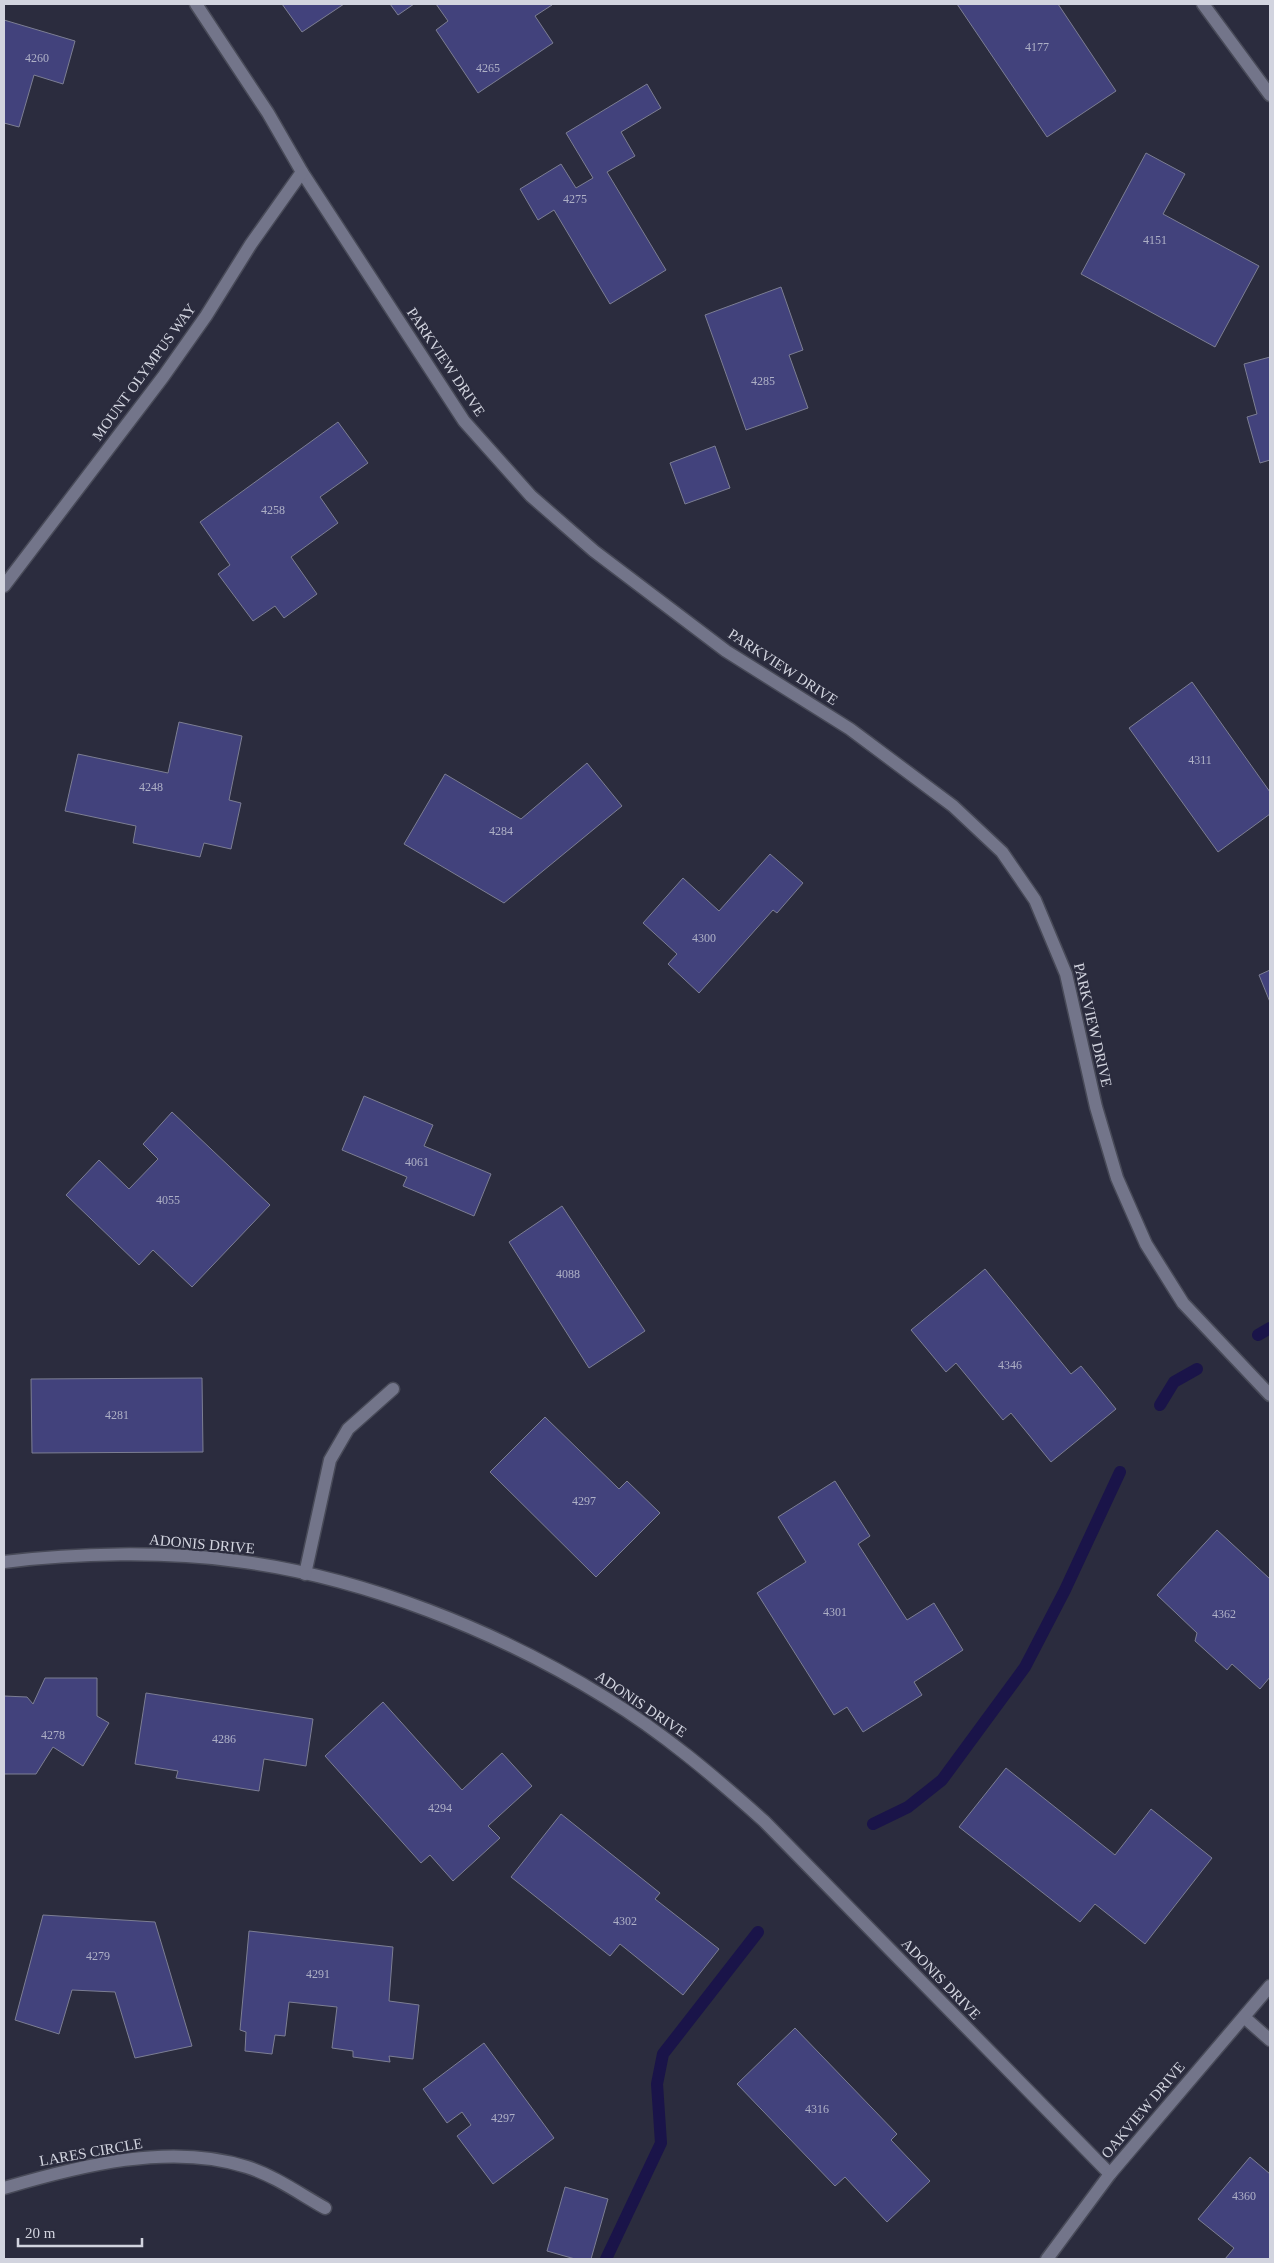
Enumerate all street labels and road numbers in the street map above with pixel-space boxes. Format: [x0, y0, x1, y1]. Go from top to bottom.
street label: MOUNT OLYMPUS WAY [89, 300, 199, 443]
street label: PARKVIEW DRIVE [404, 305, 488, 419]
street label: PARKVIEW DRIVE [725, 626, 841, 708]
street label: PARKVIEW DRIVE [1071, 961, 1115, 1089]
street label: ADONIS DRIVE [148, 1531, 256, 1557]
street label: ADONIS DRIVE [592, 1668, 690, 1740]
street label: ADONIS DRIVE [898, 1935, 984, 2023]
street label: OAKVIEW DRIVE [1098, 2059, 1188, 2161]
street label: LARES CIRCLE [38, 2135, 144, 2169]

